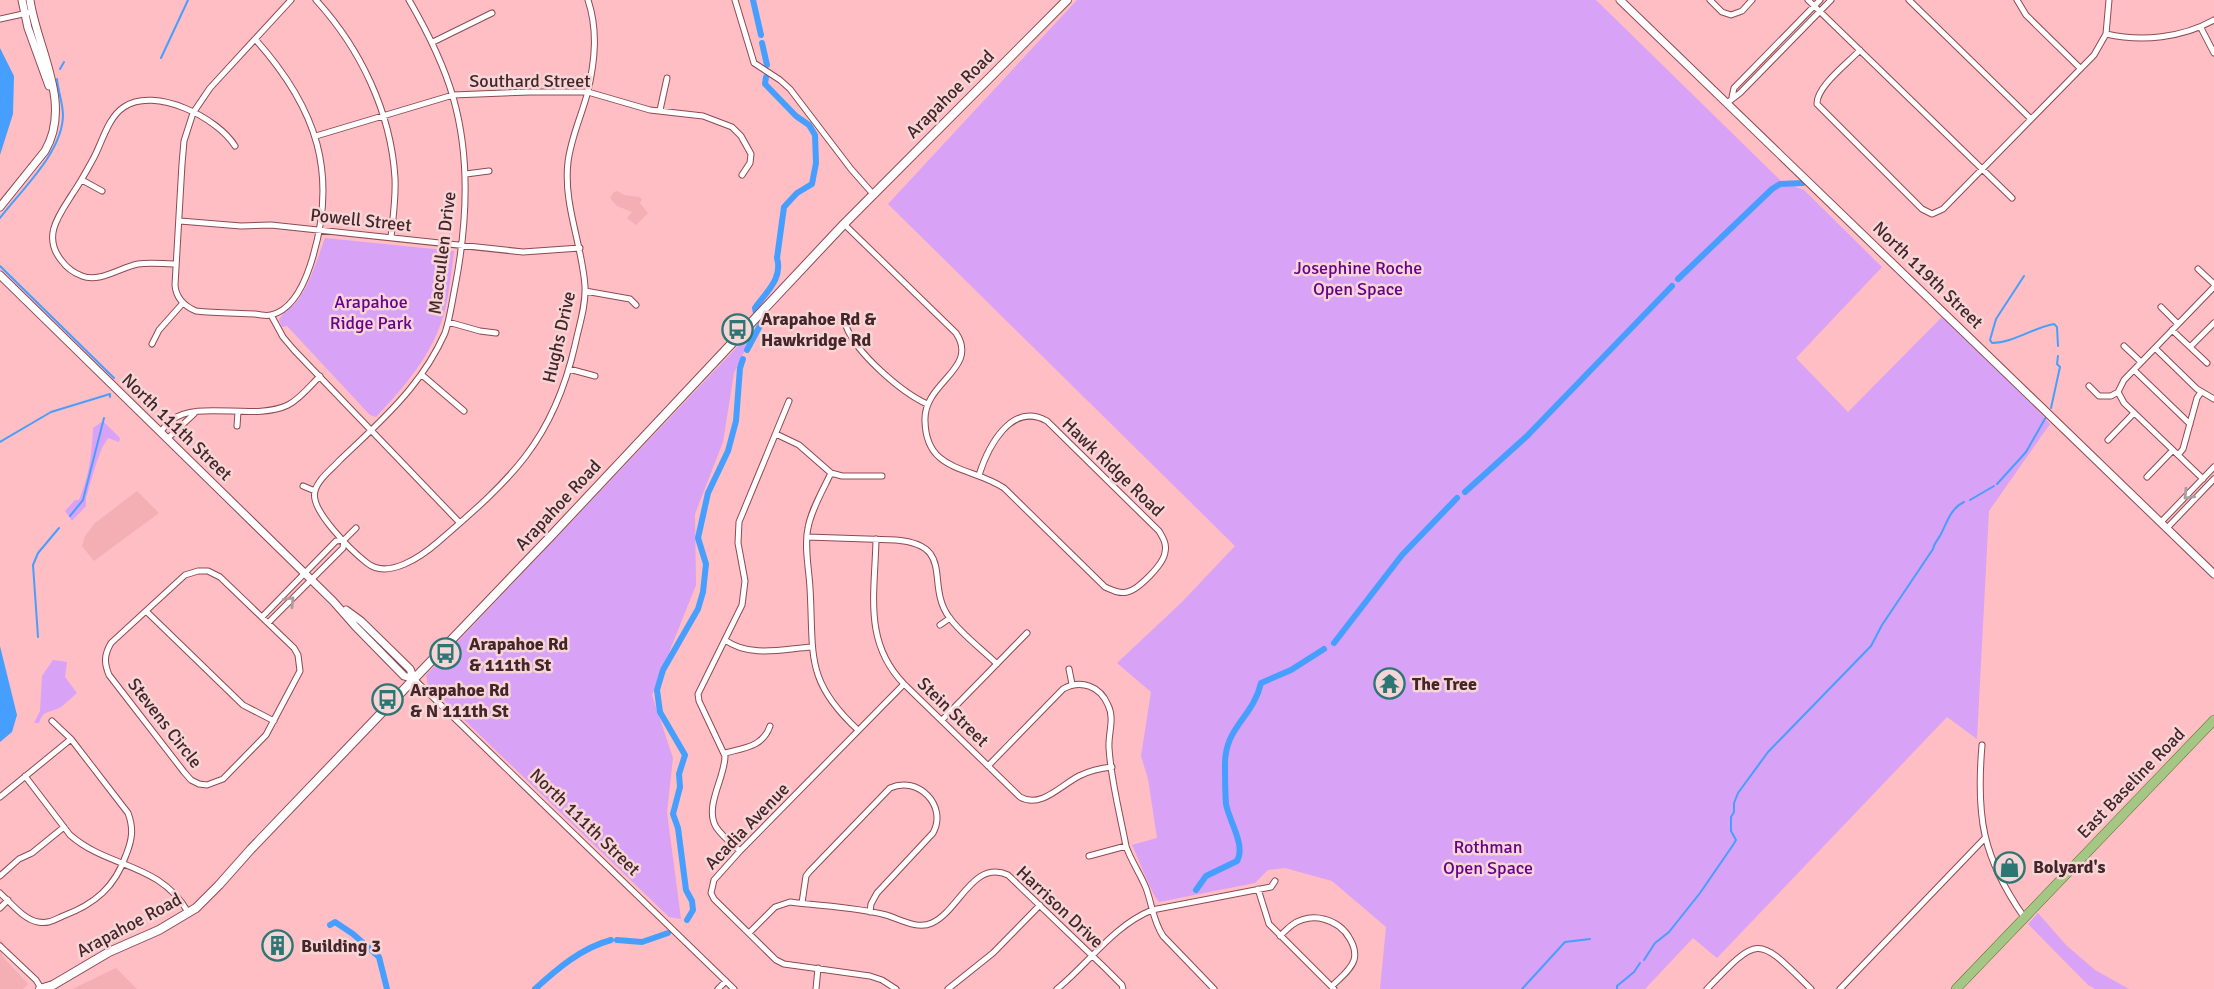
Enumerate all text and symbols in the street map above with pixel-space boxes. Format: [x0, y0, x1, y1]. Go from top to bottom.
street label: Arapahoe Road [901, 45, 999, 143]
street label: Southard Street [469, 70, 591, 92]
street label: Maccullen Drive [424, 190, 460, 316]
street label: Powell Street [309, 204, 413, 236]
street label: North 119th Street [1868, 217, 1988, 333]
park label: Josephine Roche Open Space [1294, 257, 1422, 300]
street label: Hughs Drive [538, 289, 580, 385]
park label: Arapahoe Ridge Park [330, 291, 412, 334]
place label: Arapahoe Rd & Hawkridge Rd [761, 308, 876, 351]
bus stop icon: Arapahoe Rd & Hawkridge Rd [721, 312, 755, 346]
street label: North 111th Street [117, 369, 237, 485]
street label: Hawk Ridge Road [1057, 413, 1169, 521]
street label: Arapahoe Road [510, 455, 606, 555]
one-way arrow [2183, 486, 2196, 499]
one-way arrow [281, 596, 294, 609]
place label: Arapahoe Rd & 111th St [469, 633, 568, 676]
bus stop icon: Arapahoe Rd & 111th St [429, 637, 463, 671]
temple icon: The Tree [1372, 667, 1406, 701]
street label: Stein Street [913, 673, 993, 751]
place label: The Tree [1412, 673, 1477, 695]
street label: Stevens Circle [123, 674, 207, 772]
place label: Arapahoe Rd & N 111th St [410, 679, 509, 722]
bus stop icon: Arapahoe Rd & N 111th St [370, 683, 404, 717]
street label: East Baseline Road [2073, 723, 2189, 843]
street label: North 111th Street [525, 764, 645, 880]
street label: Acadia Avenue [700, 778, 794, 874]
park label: Rothman Open Space [1443, 836, 1533, 879]
shop icon: Bolyard's [1993, 850, 2027, 884]
place label: Bolyard's [2033, 856, 2106, 878]
street label: Harrison Drive [1012, 861, 1108, 953]
street label: Arapahoe Road [73, 888, 185, 962]
building icon: Building 3 [261, 929, 295, 963]
place label: Building 3 [301, 935, 381, 957]

